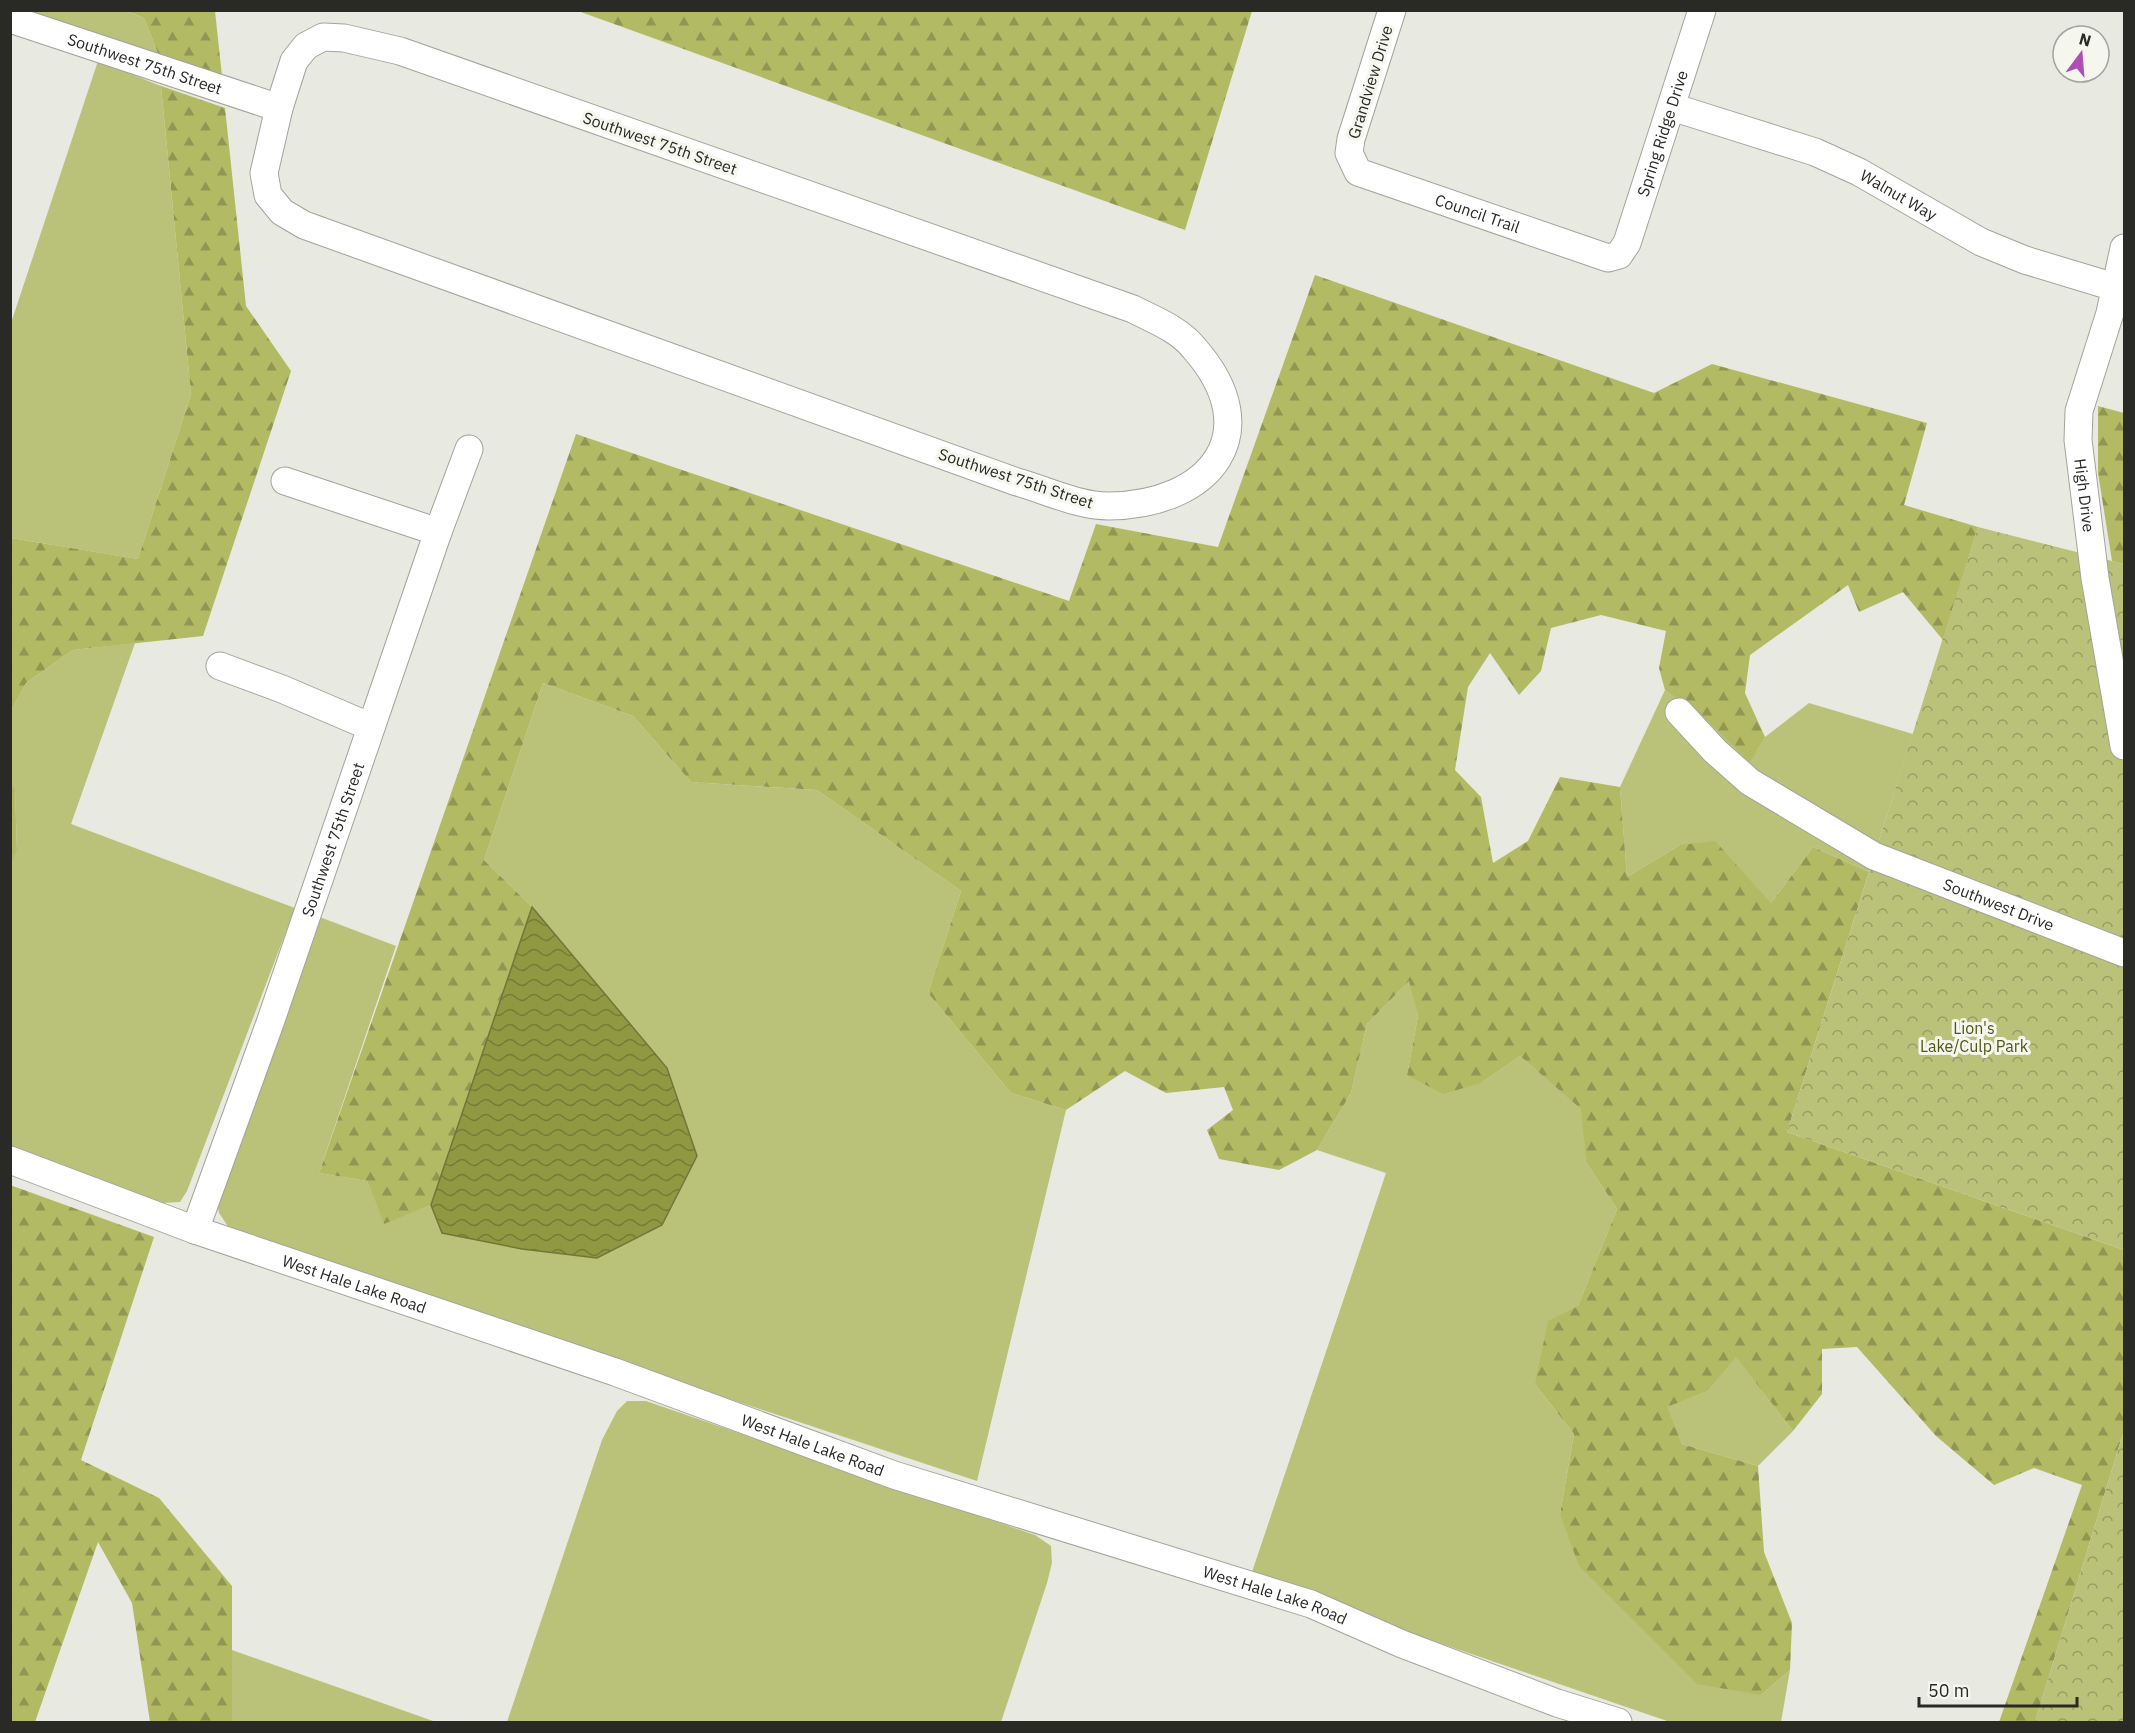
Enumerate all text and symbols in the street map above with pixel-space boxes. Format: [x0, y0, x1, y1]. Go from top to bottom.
street label: Grandview Drive [1343, 23, 1397, 141]
north arrow [2051, 24, 2111, 84]
text: N [2077, 28, 2093, 51]
street label: Southwest 75th Street [65, 29, 225, 99]
street label: Spring Ridge Drive [1633, 67, 1692, 199]
street label: Southwest 75th Street [580, 107, 740, 179]
street label: Walnut Way [1857, 165, 1941, 225]
street label: Council Trail [1433, 189, 1523, 237]
street label: Southwest 75th Street [936, 444, 1096, 512]
street label: High Drive [2070, 457, 2099, 533]
street label: Southwest 75th Street [297, 760, 368, 919]
street label: Southwest Drive [1940, 874, 2057, 935]
park label: Lion's Lake/Culp Park [1920, 1018, 2029, 1056]
street label: West Hale Lake Road [280, 1250, 429, 1318]
street label: West Hale Lake Road [739, 1410, 887, 1481]
street label: West Hale Lake Road [1201, 1561, 1350, 1629]
scale bar [1919, 1670, 2076, 1708]
text: 50 m [1928, 1679, 1970, 1702]

